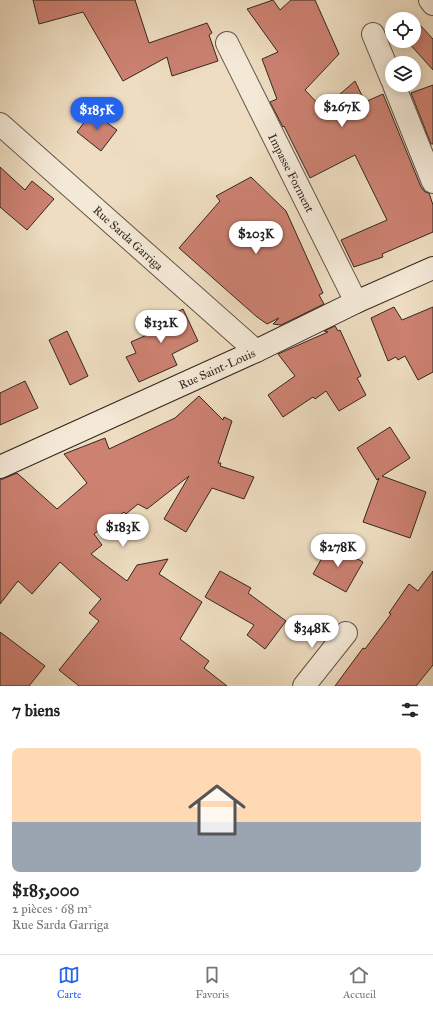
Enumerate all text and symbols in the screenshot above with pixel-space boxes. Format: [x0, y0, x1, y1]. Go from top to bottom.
map controls [385, 12, 421, 92]
button: locate [385, 12, 421, 48]
button: layers [385, 56, 421, 92]
pin: $267K [314, 94, 370, 128]
pin: $185K [69, 97, 125, 131]
text: $267K [323, 99, 361, 115]
text: $185K [79, 102, 115, 118]
street label: Impasse Forment [265, 131, 317, 215]
street label: Rue Sarda Garriga [89, 203, 167, 274]
pin: $203K [228, 221, 284, 255]
text: $203K [238, 226, 274, 242]
pin: $132K [133, 310, 189, 344]
text: $132K [144, 315, 178, 331]
street label: Rue Saint-Louis [177, 346, 257, 392]
pin: $183K [95, 514, 151, 548]
text: $183K [106, 519, 140, 535]
pin: $278K [310, 534, 366, 568]
text: $278K [320, 539, 356, 555]
pin: $348K [284, 615, 340, 649]
text: $348K [294, 620, 330, 636]
icon: filters [399, 699, 421, 721]
text: 7 biens [12, 700, 60, 721]
icon: home [181, 774, 253, 846]
text: $185,000 [12, 880, 80, 901]
text: 2 pièces · 68 m² [12, 901, 92, 917]
text: Rue Sarda Garriga [12, 917, 109, 933]
tab: Carte [57, 964, 82, 1001]
tab: Favoris [196, 964, 229, 1001]
tab: Accueil [343, 964, 376, 1001]

